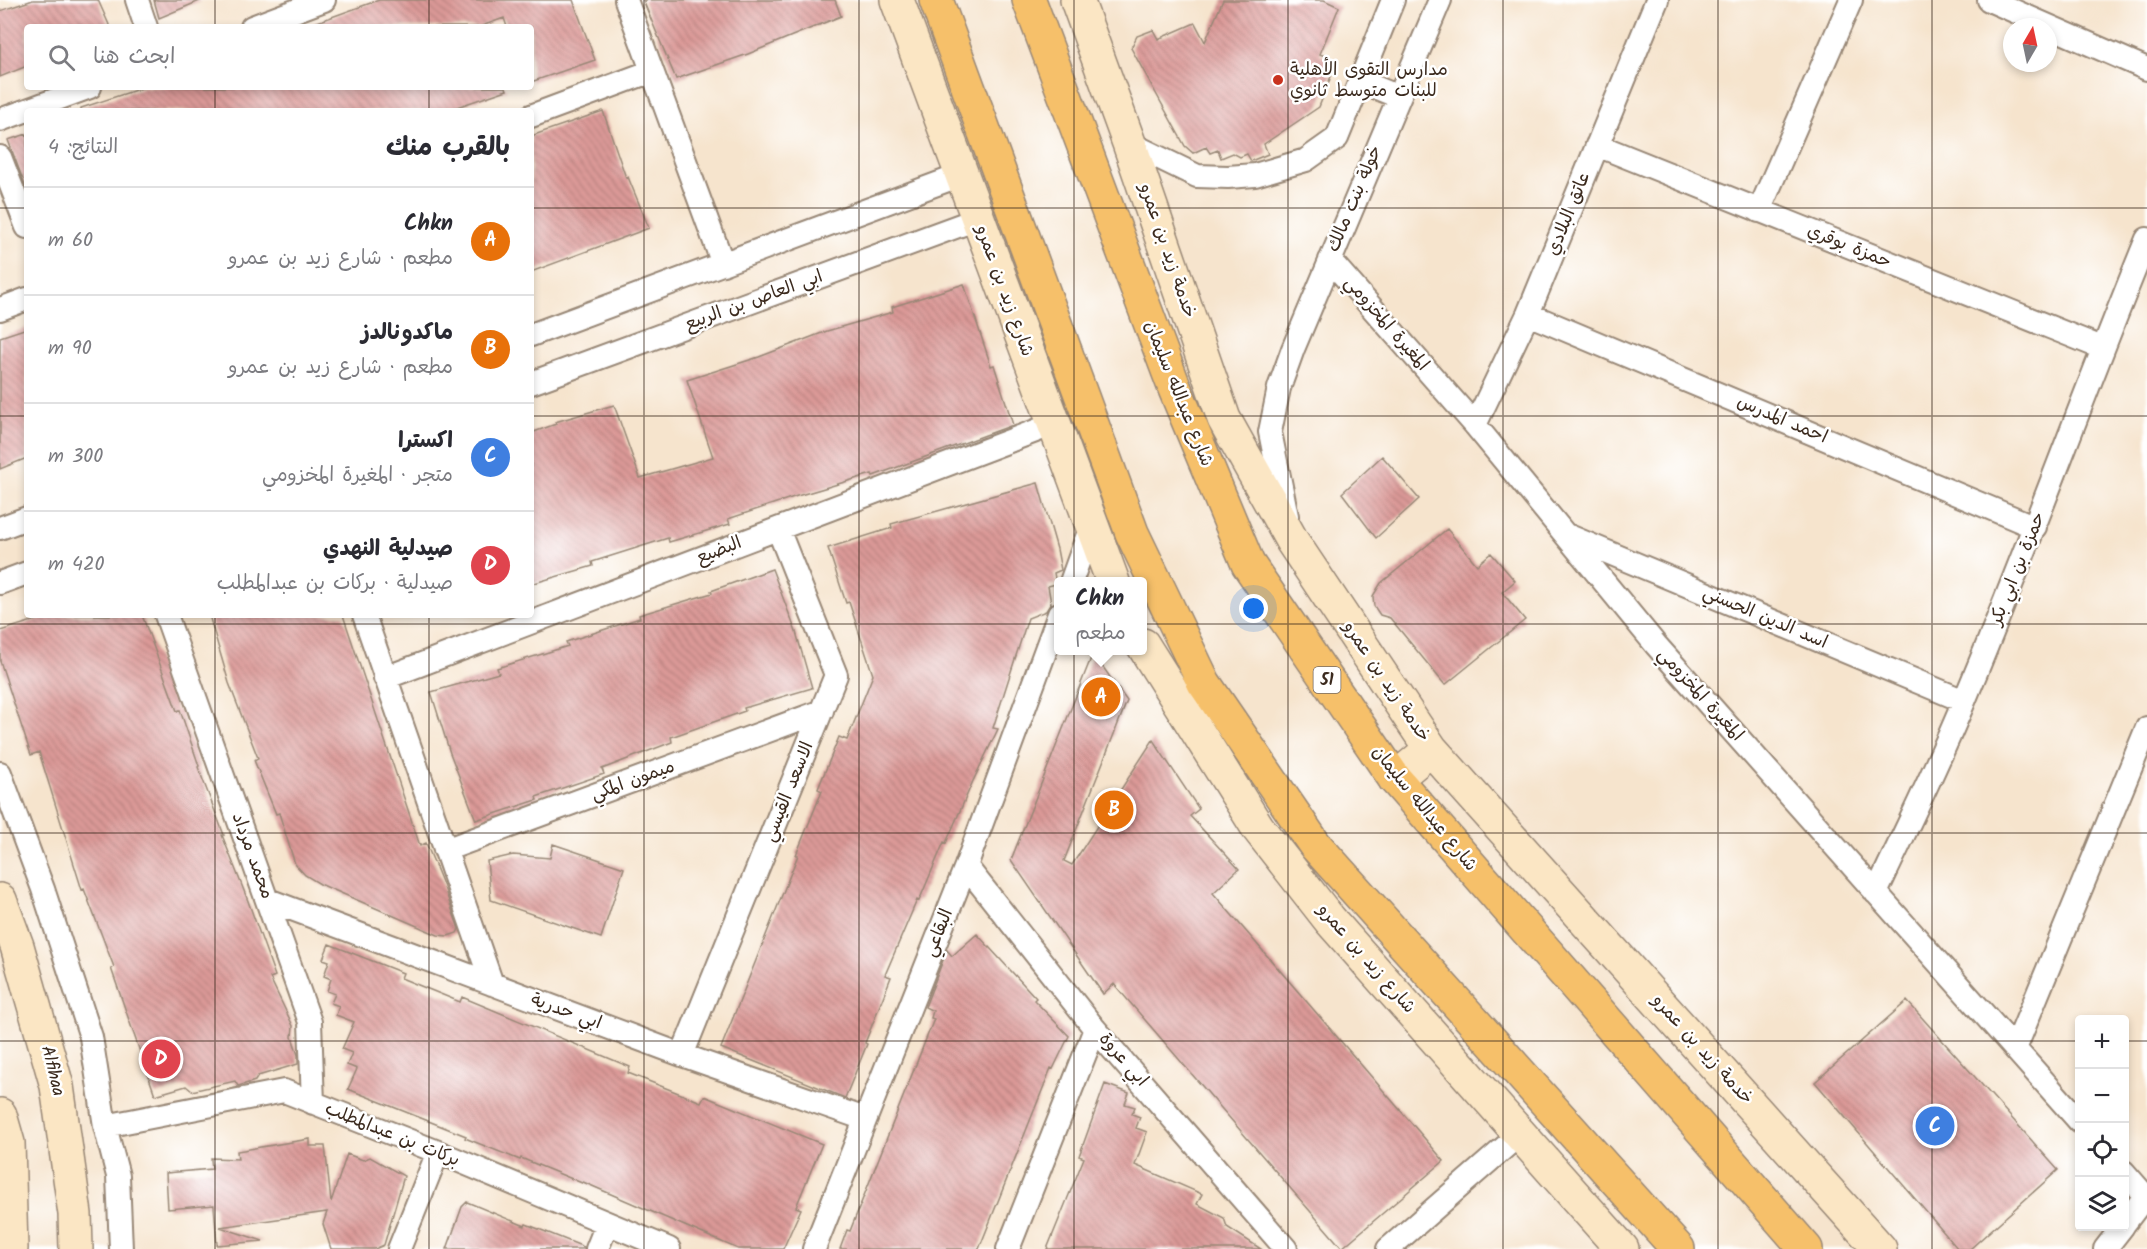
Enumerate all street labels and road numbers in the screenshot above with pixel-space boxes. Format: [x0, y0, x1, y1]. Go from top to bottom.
street label: خولة بنت مالك [1319, 141, 1391, 257]
street label: عاتق البلادي [1539, 168, 1599, 260]
street label: خدمة زيد بن عمرو [1130, 178, 1204, 322]
street label: حمزة بوقري [1803, 217, 1895, 277]
street label: شارع زيد بن عمرو [966, 219, 1041, 361]
street label: ابي العاص بن الربيع [681, 263, 827, 339]
street label: المغيرة المخزومي [1336, 270, 1436, 378]
street label: شارع عبدالله سليمان [1136, 317, 1220, 471]
street label: احمد المدرس [1732, 388, 1832, 452]
street label: حمزة بن ابي بكر [1981, 508, 2054, 632]
street label: البضيع [692, 529, 746, 573]
street label: اسد الدين الحسني [1698, 579, 1832, 657]
street label: خدمة زيد بن عمرو [1334, 614, 1437, 748]
street label: المغيرة المخزومي [1650, 641, 1750, 749]
road number: 51 [1314, 667, 1340, 693]
street label: الاسعد القيسي [756, 738, 822, 846]
street label: شارع عبدالله سليمان [1364, 740, 1484, 878]
street label: ميمون المكي [587, 752, 679, 810]
street label: محمد مرداد [223, 809, 281, 903]
street label: شارع زيد بن عمرو [1308, 896, 1422, 1021]
street label: البقاعي [916, 904, 962, 962]
street label: ابي حدرية [526, 986, 606, 1038]
street label: خدمة زيد بن عمرو [1643, 987, 1760, 1112]
street label: ابي عروة [1091, 1026, 1155, 1094]
street label: Alfihaa [32, 1043, 72, 1099]
street label: بركات بن عبدالمطلب [320, 1095, 464, 1175]

